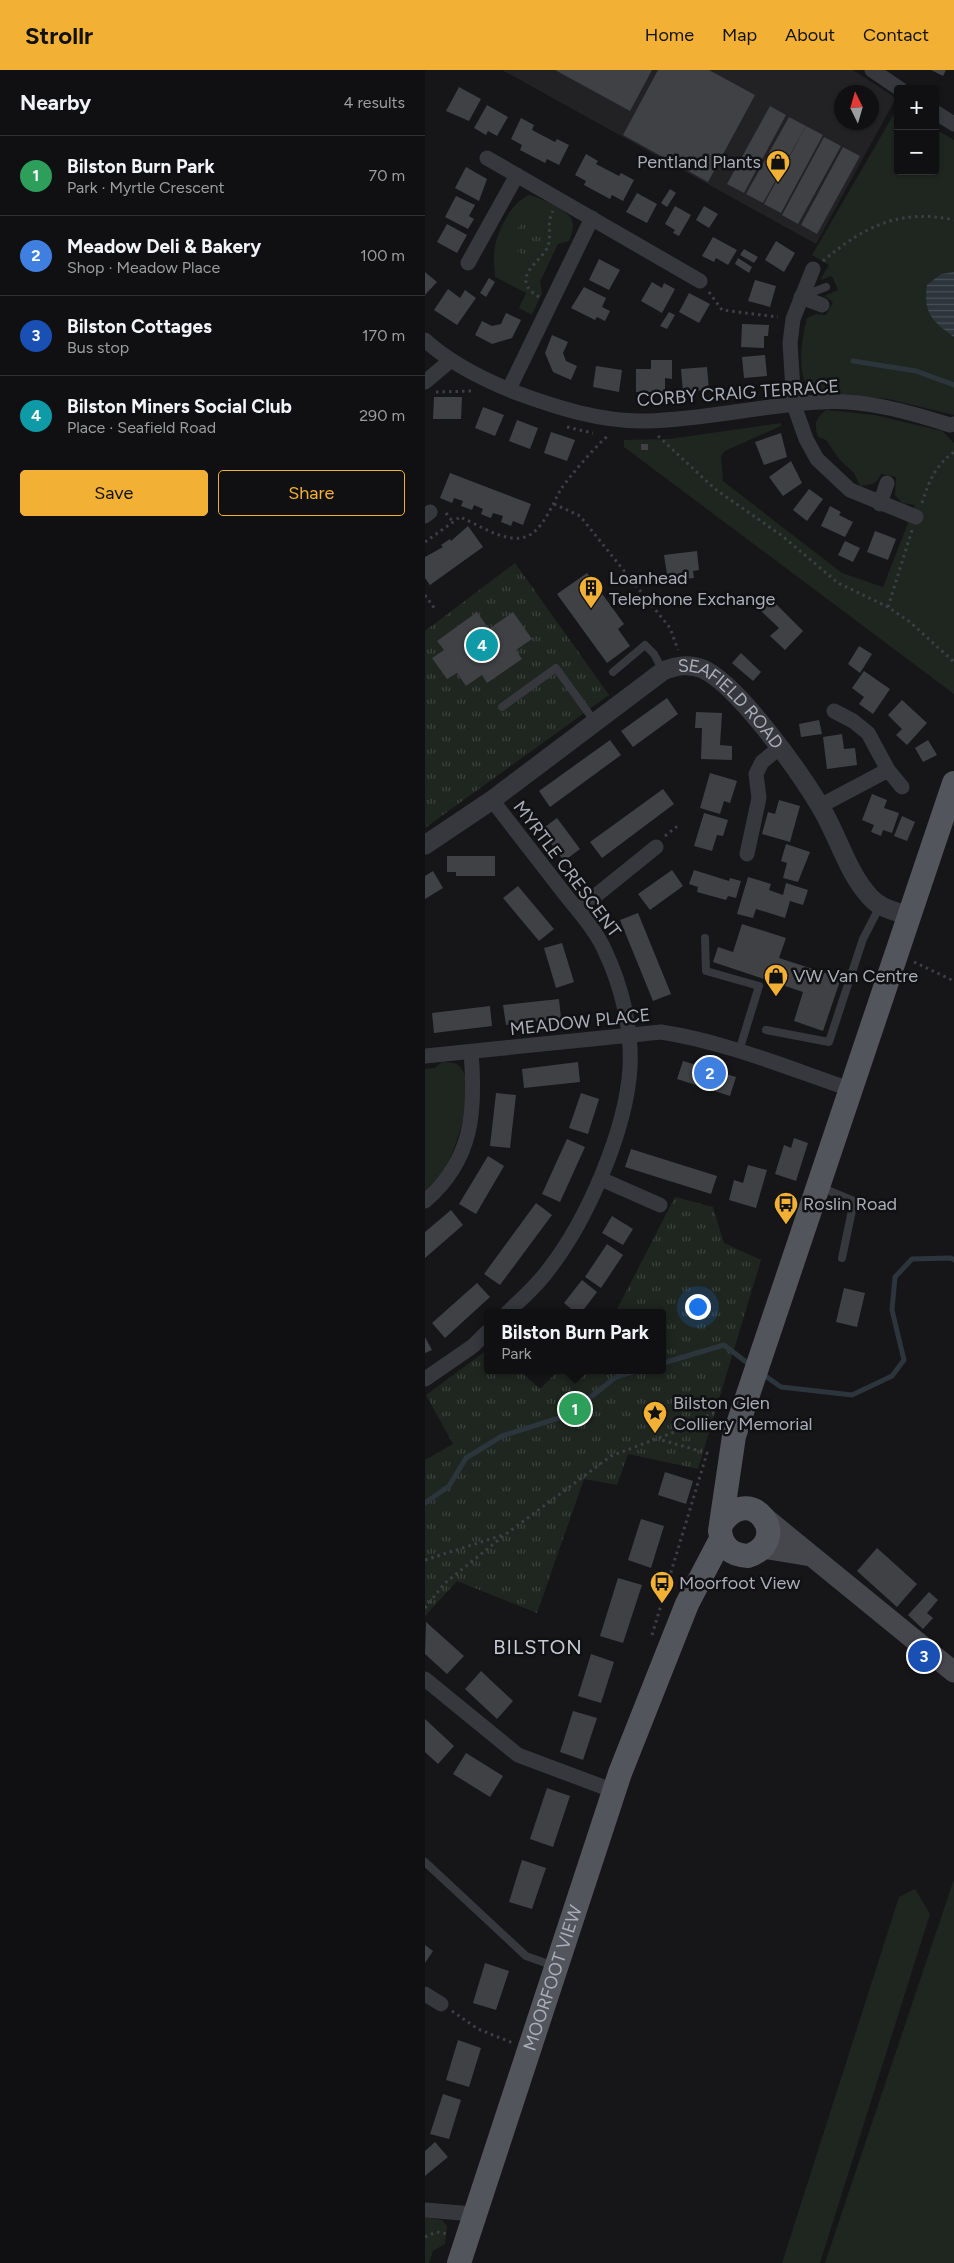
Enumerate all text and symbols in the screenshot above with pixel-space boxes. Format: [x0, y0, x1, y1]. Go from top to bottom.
text: Strollr [25, 21, 93, 50]
text: Home [645, 24, 694, 46]
text: Map [722, 24, 757, 46]
text: About [785, 24, 835, 46]
text: Contact [863, 24, 929, 46]
north arrow [834, 85, 879, 130]
map controls [894, 85, 939, 175]
button: + [894, 85, 939, 130]
text: Nearby [20, 90, 91, 115]
text: 4 results [344, 93, 405, 112]
button: − [894, 130, 939, 175]
shop icon: Pentland Plants [765, 149, 791, 183]
place label: Pentland Plants [637, 151, 761, 173]
text: Bilston Burn Park [67, 155, 215, 178]
text: 1 [33, 166, 39, 185]
text: 70 m [369, 166, 405, 185]
text: Park · Myrtle Crescent [67, 178, 225, 197]
text: Meadow Deli & Bakery [67, 235, 261, 258]
text: 2 [31, 246, 41, 265]
text: 100 m [360, 246, 405, 265]
text: Shop · Meadow Place [67, 258, 220, 277]
text: Bilston Cottages [67, 315, 212, 338]
text: 3 [32, 326, 40, 345]
text: 170 m [362, 326, 405, 345]
text: Bus stop [67, 338, 129, 357]
street label: CORBY CRAIG TERRACE [636, 375, 840, 411]
text: Bilston Miners Social Club [67, 395, 292, 418]
text: 4 [31, 406, 41, 425]
text: 290 m [359, 406, 405, 425]
text: Place · Seafield Road [67, 418, 216, 437]
button: Save [20, 470, 208, 516]
button: Share [218, 470, 405, 516]
place label: Loanhead Telephone Exchange [609, 567, 776, 610]
building icon: Loanhead Telephone Exchange [578, 575, 604, 609]
pin: 4 [466, 626, 498, 664]
street label: SEAFIELD ROAD [677, 654, 788, 753]
street label: MYRTLE CRESCENT [509, 796, 626, 942]
shop icon: VW Van Centre [763, 963, 789, 997]
place label: VW Van Centre [793, 965, 918, 987]
street label: MEADOW PLACE [509, 1004, 651, 1040]
pin: 2 [694, 1054, 726, 1092]
bus stop icon: Roslin Road [773, 1191, 799, 1225]
place label: Roslin Road [803, 1193, 897, 1215]
your location [685, 1294, 711, 1320]
popup [484, 1309, 666, 1374]
text: Bilston Burn Park [501, 1321, 649, 1344]
text: Park [501, 1344, 532, 1363]
pin: 1 [559, 1390, 591, 1428]
place label: Bilston Glen Colliery Memorial [673, 1392, 813, 1435]
place icon: Bilston Glen Colliery Memorial [642, 1400, 668, 1434]
bus stop icon: Moorfoot View [649, 1570, 675, 1604]
place label: Moorfoot View [679, 1572, 800, 1594]
district label: BILSTON [493, 1635, 583, 1659]
pin: 3 [908, 1637, 940, 1675]
street label: MOORFOOT VIEW [519, 1902, 587, 2053]

